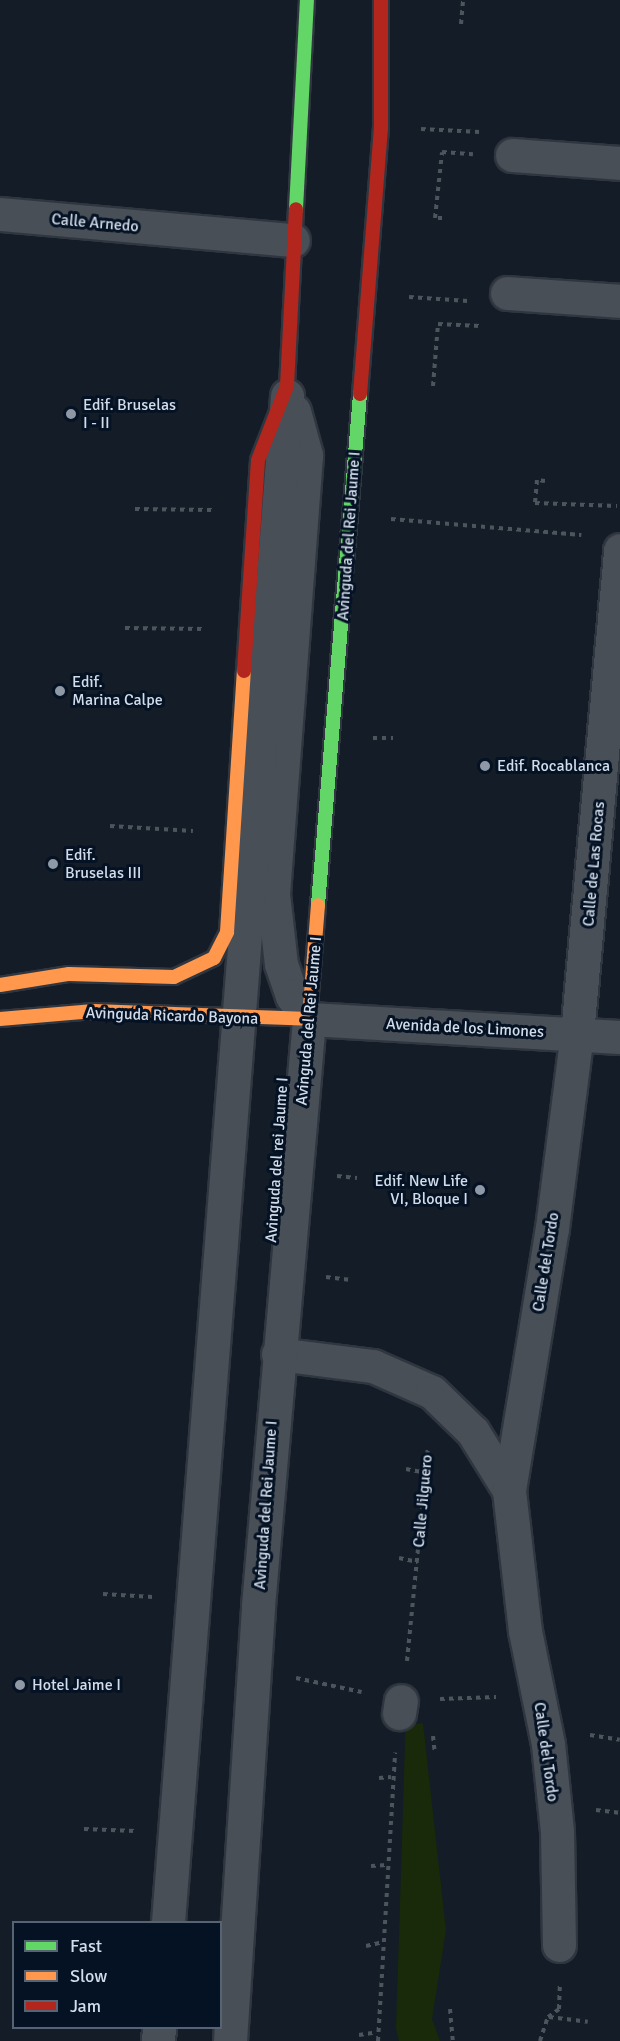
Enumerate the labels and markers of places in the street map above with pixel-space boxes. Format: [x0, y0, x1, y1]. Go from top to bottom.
place label: Edif. Bruselas I - II [83, 395, 176, 433]
marker: Edif. Bruselas I - II [64, 407, 78, 421]
place label: Edif. Marina Calpe [72, 672, 163, 710]
marker: Edif. Marina Calpe [53, 684, 67, 698]
place label: Edif. Rocablanca [497, 756, 610, 776]
marker: Edif. Rocablanca [478, 759, 492, 773]
place label: Edif. Bruselas III [65, 845, 142, 883]
marker: Edif. Bruselas III [46, 857, 60, 871]
place label: Edif. New Life VI, Bloque I [375, 1171, 468, 1209]
marker: Edif. New Life VI, Bloque I [473, 1183, 487, 1197]
place label: Hotel Jaime I [32, 1675, 121, 1695]
marker: Hotel Jaime I [13, 1678, 27, 1692]

